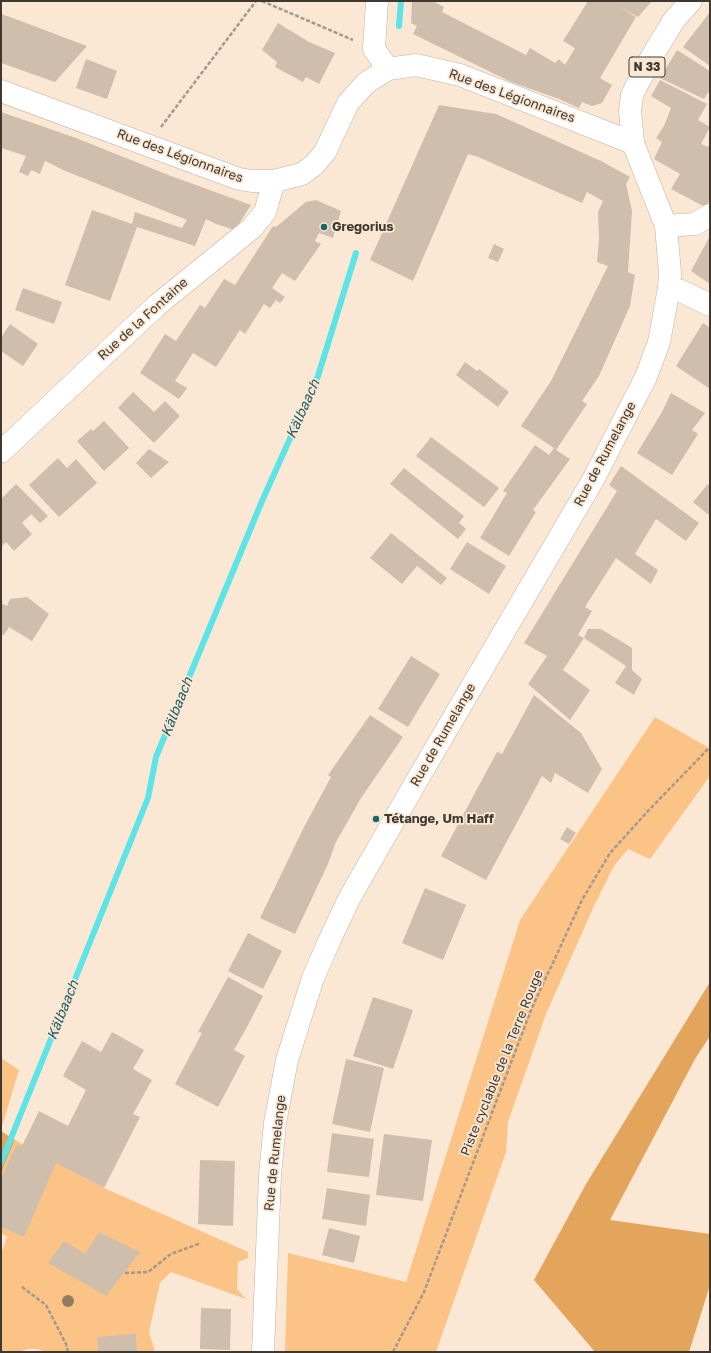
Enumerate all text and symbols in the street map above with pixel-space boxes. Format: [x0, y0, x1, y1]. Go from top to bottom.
road number: N 33 [629, 57, 665, 77]
street label: Rue des Légionnaires [447, 66, 577, 126]
street label: Rue des Légionnaires [115, 126, 245, 186]
place label: Gregorius [332, 219, 394, 235]
marker: Gregorius [319, 222, 329, 232]
street label: Rue de la Fontaine [95, 275, 191, 363]
water label: Kälbaach [283, 377, 323, 441]
street label: Rue de Rumelange [571, 399, 639, 509]
water label: Kälbaach [157, 675, 197, 739]
street label: Rue de Rumelange [407, 681, 479, 789]
place label: Tétange, Um Haff [384, 811, 494, 827]
marker: Tétange, Um Haff [371, 814, 381, 824]
street label: Piste cyclable de la Terre Rouge [458, 968, 546, 1158]
water label: Kälbaach [43, 978, 83, 1042]
street label: Rue de Rumelange [261, 1094, 289, 1212]

